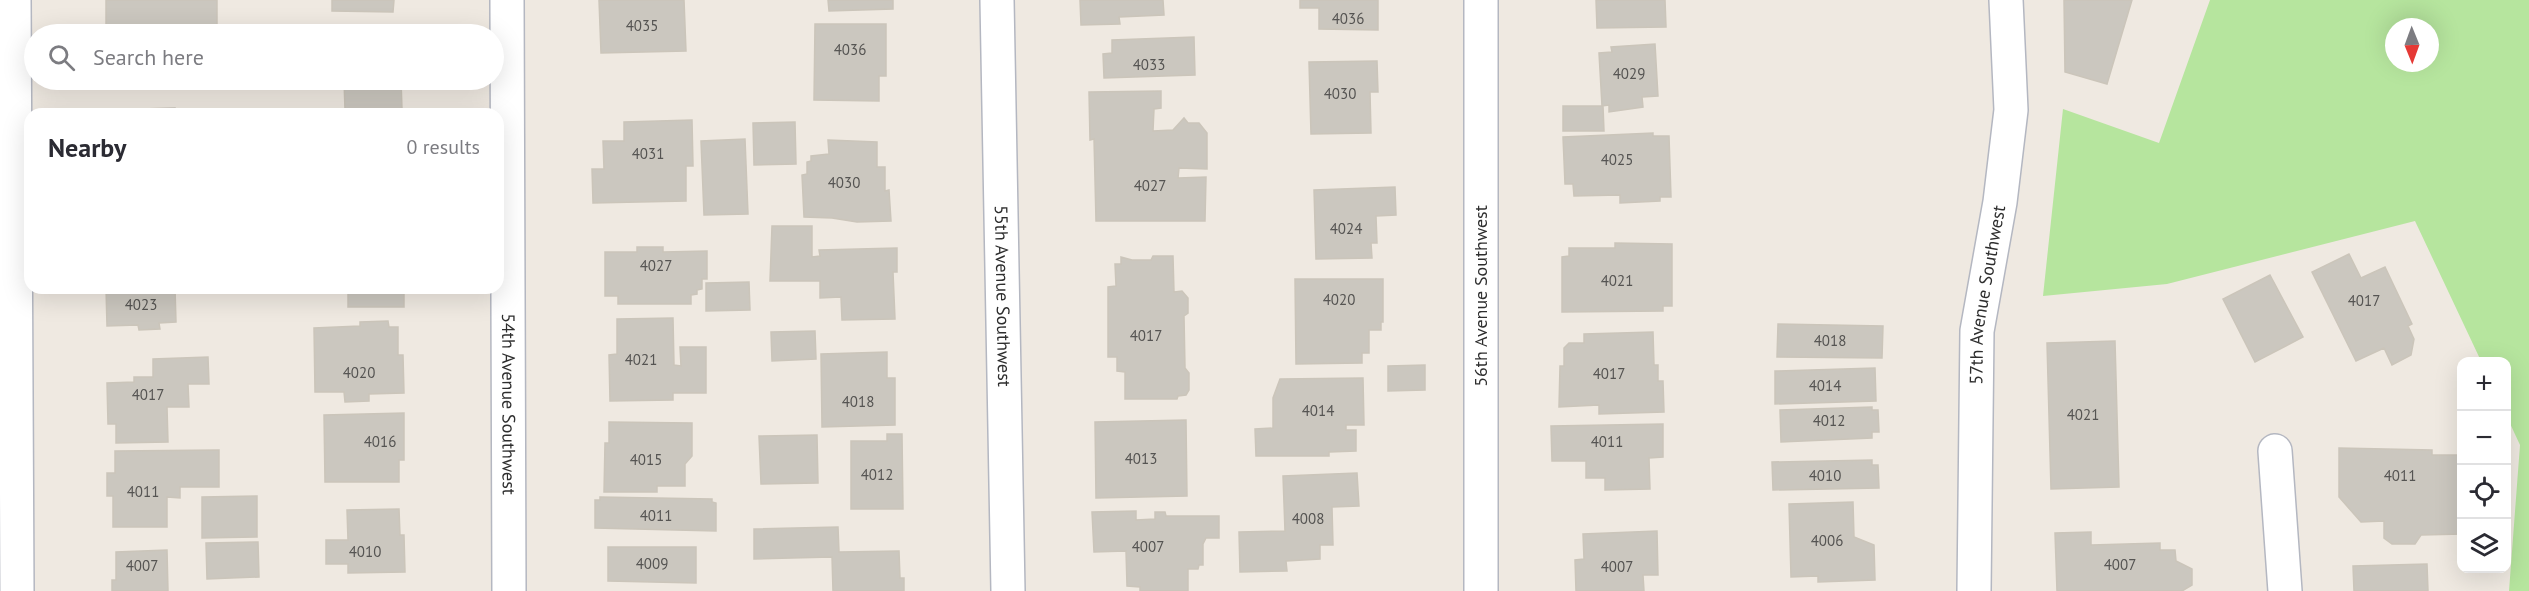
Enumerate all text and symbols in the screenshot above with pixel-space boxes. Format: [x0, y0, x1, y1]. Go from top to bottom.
house number: 4036 [1332, 9, 1364, 28]
house number: 4035 [626, 16, 658, 35]
north arrow [2385, 18, 2439, 72]
search box [24, 24, 504, 90]
house number: 4036 [834, 40, 866, 59]
icon: search [45, 41, 78, 74]
text: Search here [93, 43, 204, 71]
house number: 4033 [1133, 55, 1165, 74]
house number: 4029 [1613, 64, 1645, 83]
house number: 4030 [1324, 84, 1356, 103]
text: Nearby [48, 131, 126, 164]
text: 0 results [407, 134, 480, 160]
house number: 4031 [632, 144, 664, 163]
house number: 4025 [1601, 150, 1633, 169]
house number: 4030 [828, 173, 860, 192]
house number: 4027 [1134, 176, 1166, 195]
street label: 57th Avenue Southwest [1964, 203, 2010, 385]
street label: 55th Avenue Southwest [990, 205, 1016, 387]
street label: 56th Avenue Southwest [1469, 205, 1492, 387]
house number: 4024 [1330, 219, 1362, 238]
house number: 4027 [640, 256, 672, 275]
house number: 4021 [1601, 271, 1633, 290]
house number: 4020 [1323, 290, 1355, 309]
house number: 4017 [2348, 291, 2380, 310]
house number: 4023 [125, 295, 157, 314]
street label: 54th Avenue Southwest [497, 313, 521, 495]
house number: 4017 [1130, 326, 1162, 345]
house number: 4018 [1814, 331, 1846, 350]
house number: 4021 [625, 350, 657, 369]
map controls [2457, 357, 2511, 573]
button: + [2457, 357, 2511, 411]
house number: 4020 [343, 363, 375, 382]
house number: 4017 [1593, 364, 1625, 383]
house number: 4014 [1809, 376, 1841, 395]
house number: 4017 [132, 385, 164, 404]
house number: 4018 [842, 392, 874, 411]
house number: 4014 [1302, 401, 1334, 420]
house number: 4021 [2067, 405, 2099, 424]
house number: 4012 [1813, 411, 1845, 430]
button: − [2457, 411, 2511, 465]
house number: 4016 [364, 432, 396, 451]
house number: 4011 [1591, 432, 1623, 451]
house number: 4013 [1125, 449, 1157, 468]
house number: 4015 [630, 450, 662, 469]
house number: 4012 [861, 465, 893, 484]
button: locate [2457, 465, 2511, 519]
house number: 4010 [1809, 466, 1841, 485]
house number: 4011 [2384, 466, 2416, 485]
house number: 4011 [127, 482, 159, 501]
house number: 4011 [640, 506, 672, 525]
house number: 4008 [1292, 509, 1324, 528]
button: layers [2457, 519, 2511, 573]
house number: 4006 [1811, 531, 1843, 550]
house number: 4007 [1132, 537, 1164, 556]
house number: 4010 [349, 542, 381, 561]
house number: 4009 [636, 554, 668, 573]
house number: 4007 [2104, 555, 2136, 574]
house number: 4007 [126, 556, 158, 575]
house number: 4007 [1601, 557, 1633, 576]

